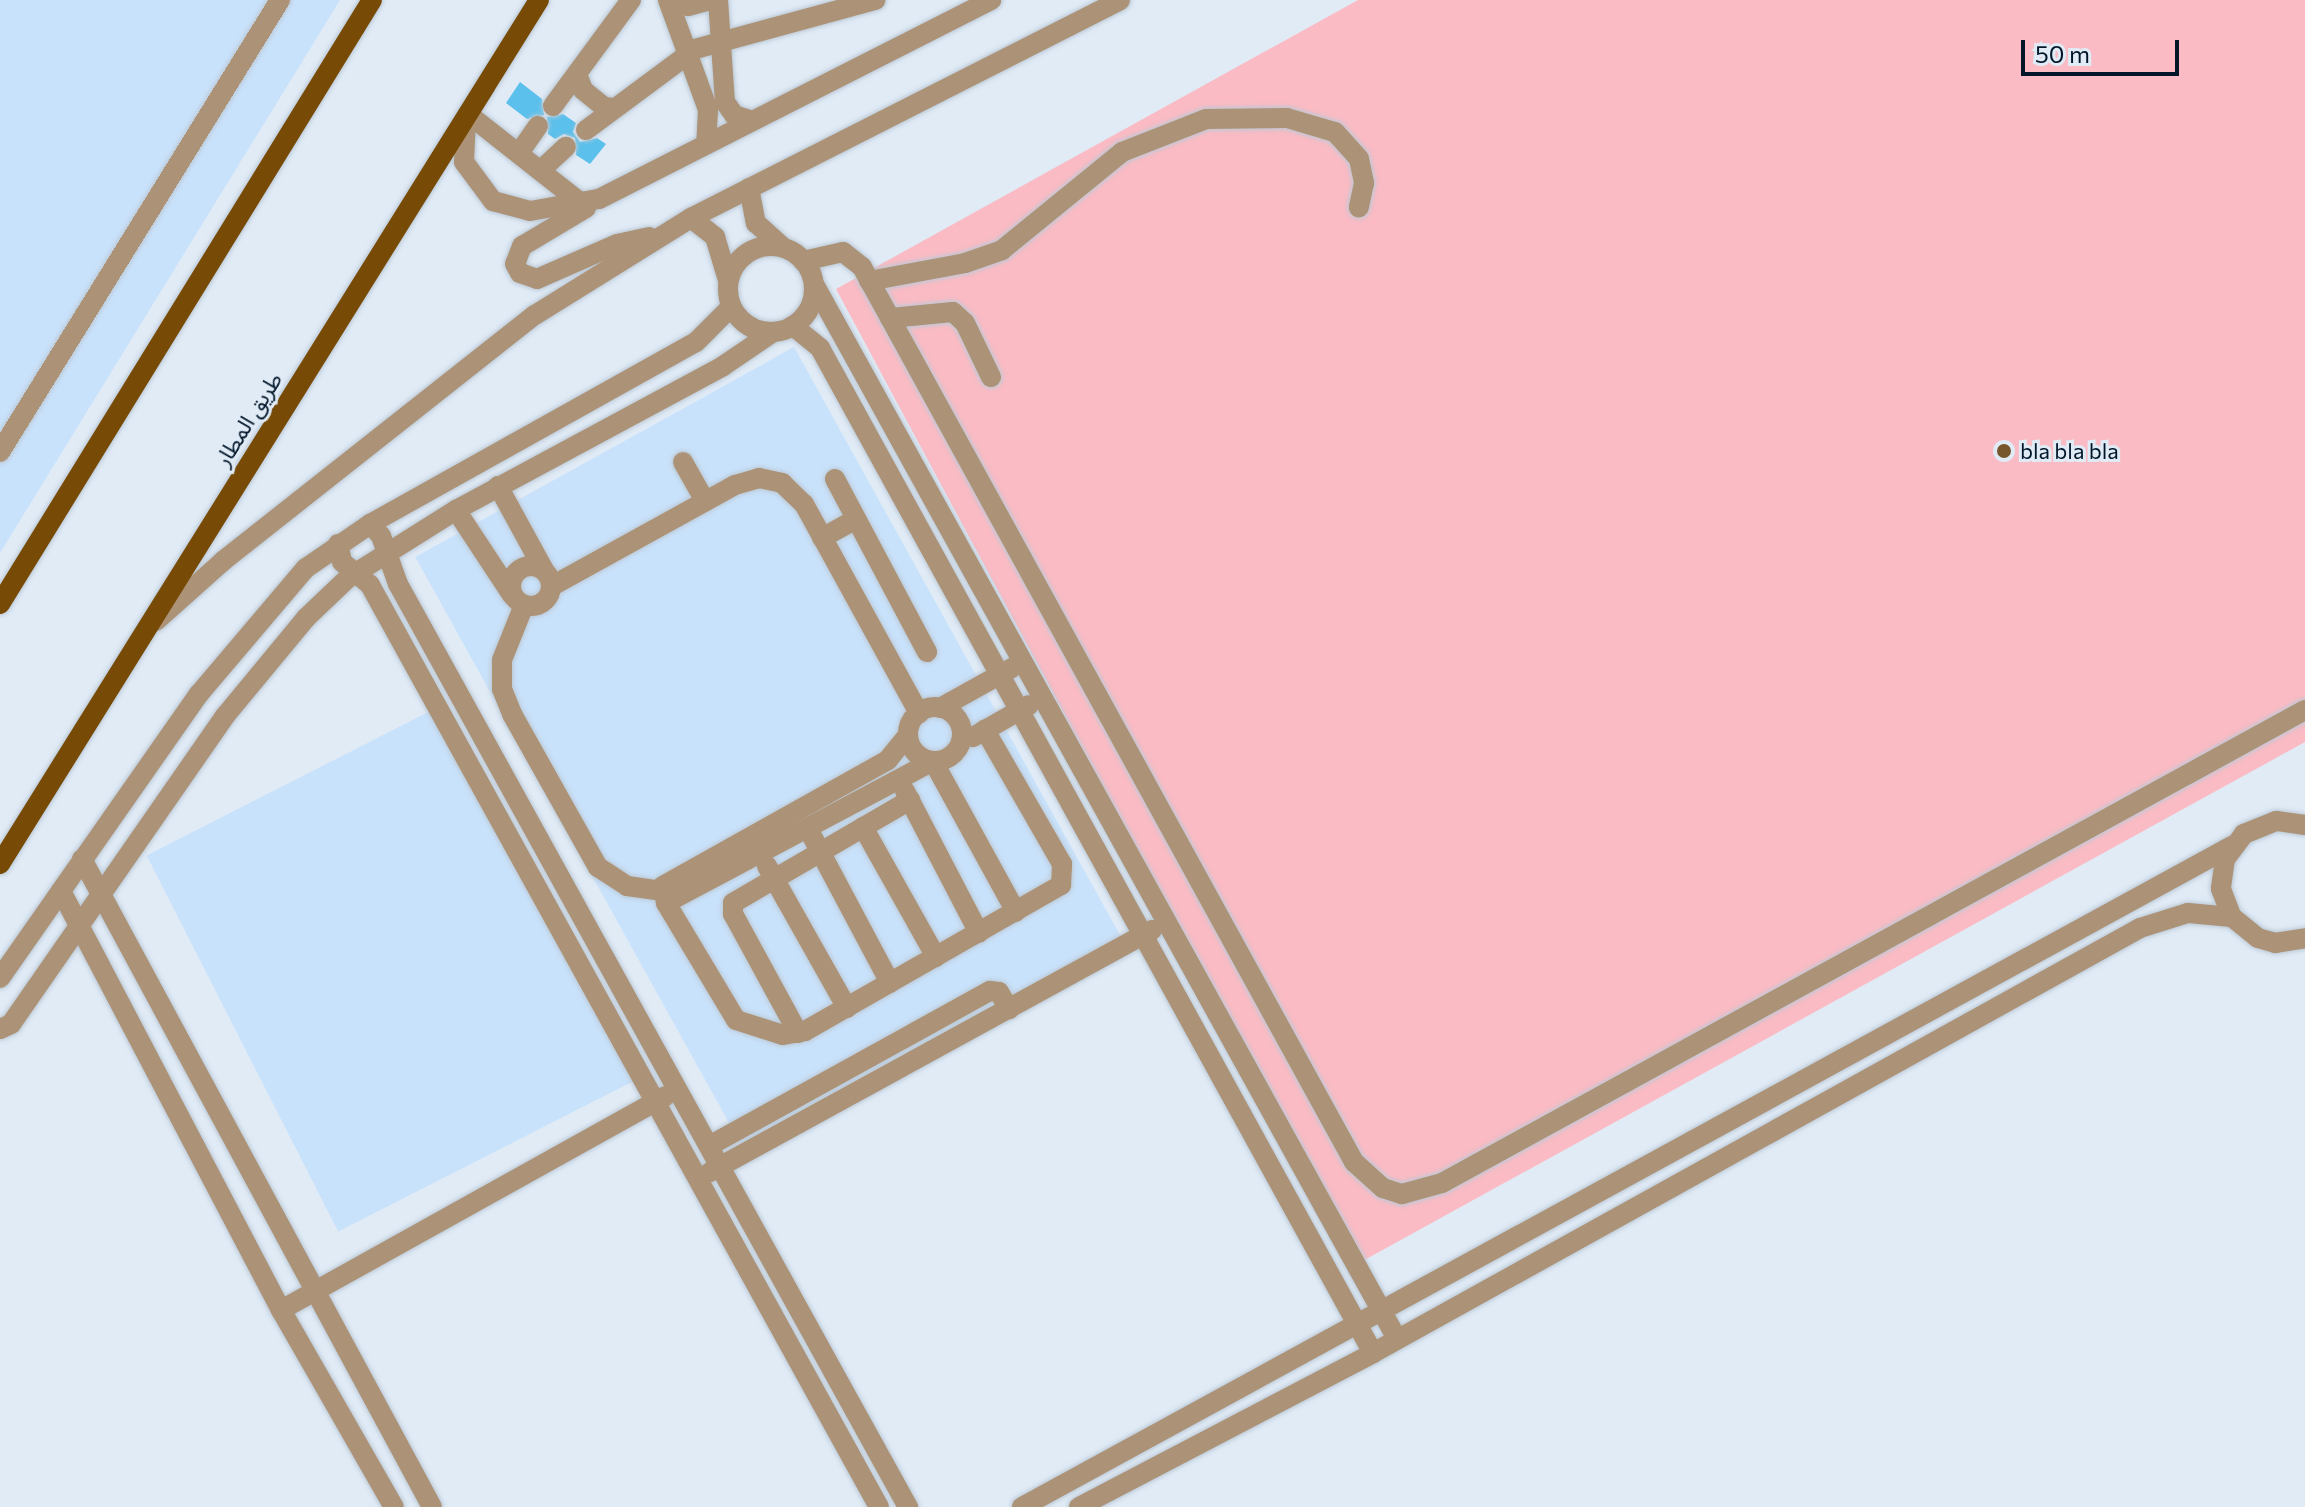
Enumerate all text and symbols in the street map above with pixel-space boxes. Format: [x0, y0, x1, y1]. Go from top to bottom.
scale bar [2025, 24, 2183, 74]
text: 50 m [2035, 39, 2090, 68]
street label: طريق المطار [209, 367, 287, 471]
place label: bla bla bla [2020, 438, 2119, 464]
marker: bla bla bla [1995, 442, 2013, 460]

